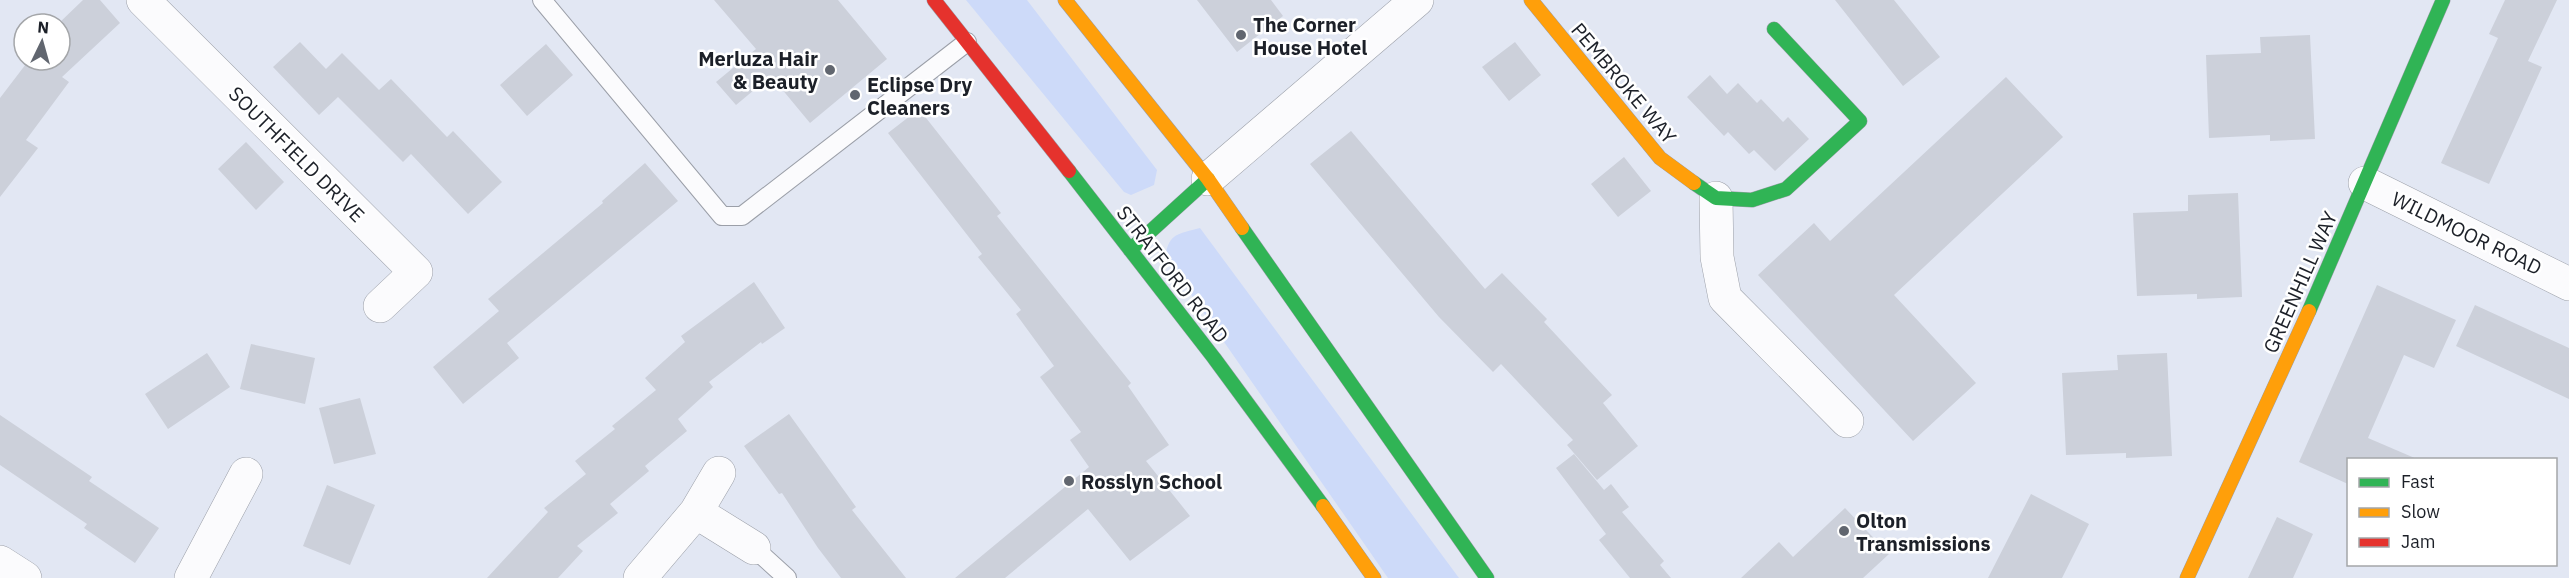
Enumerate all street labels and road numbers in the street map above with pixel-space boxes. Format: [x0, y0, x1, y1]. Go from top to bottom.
street label: PEMBROKE WAY [1565, 17, 1683, 149]
street label: SOUTHFIELD DRIVE [223, 80, 371, 228]
street label: WILDMOOR ROAD [2387, 185, 2547, 281]
street label: STRATFORD ROAD [1111, 200, 1235, 348]
street label: GREENHILL WAY [2257, 207, 2343, 357]

